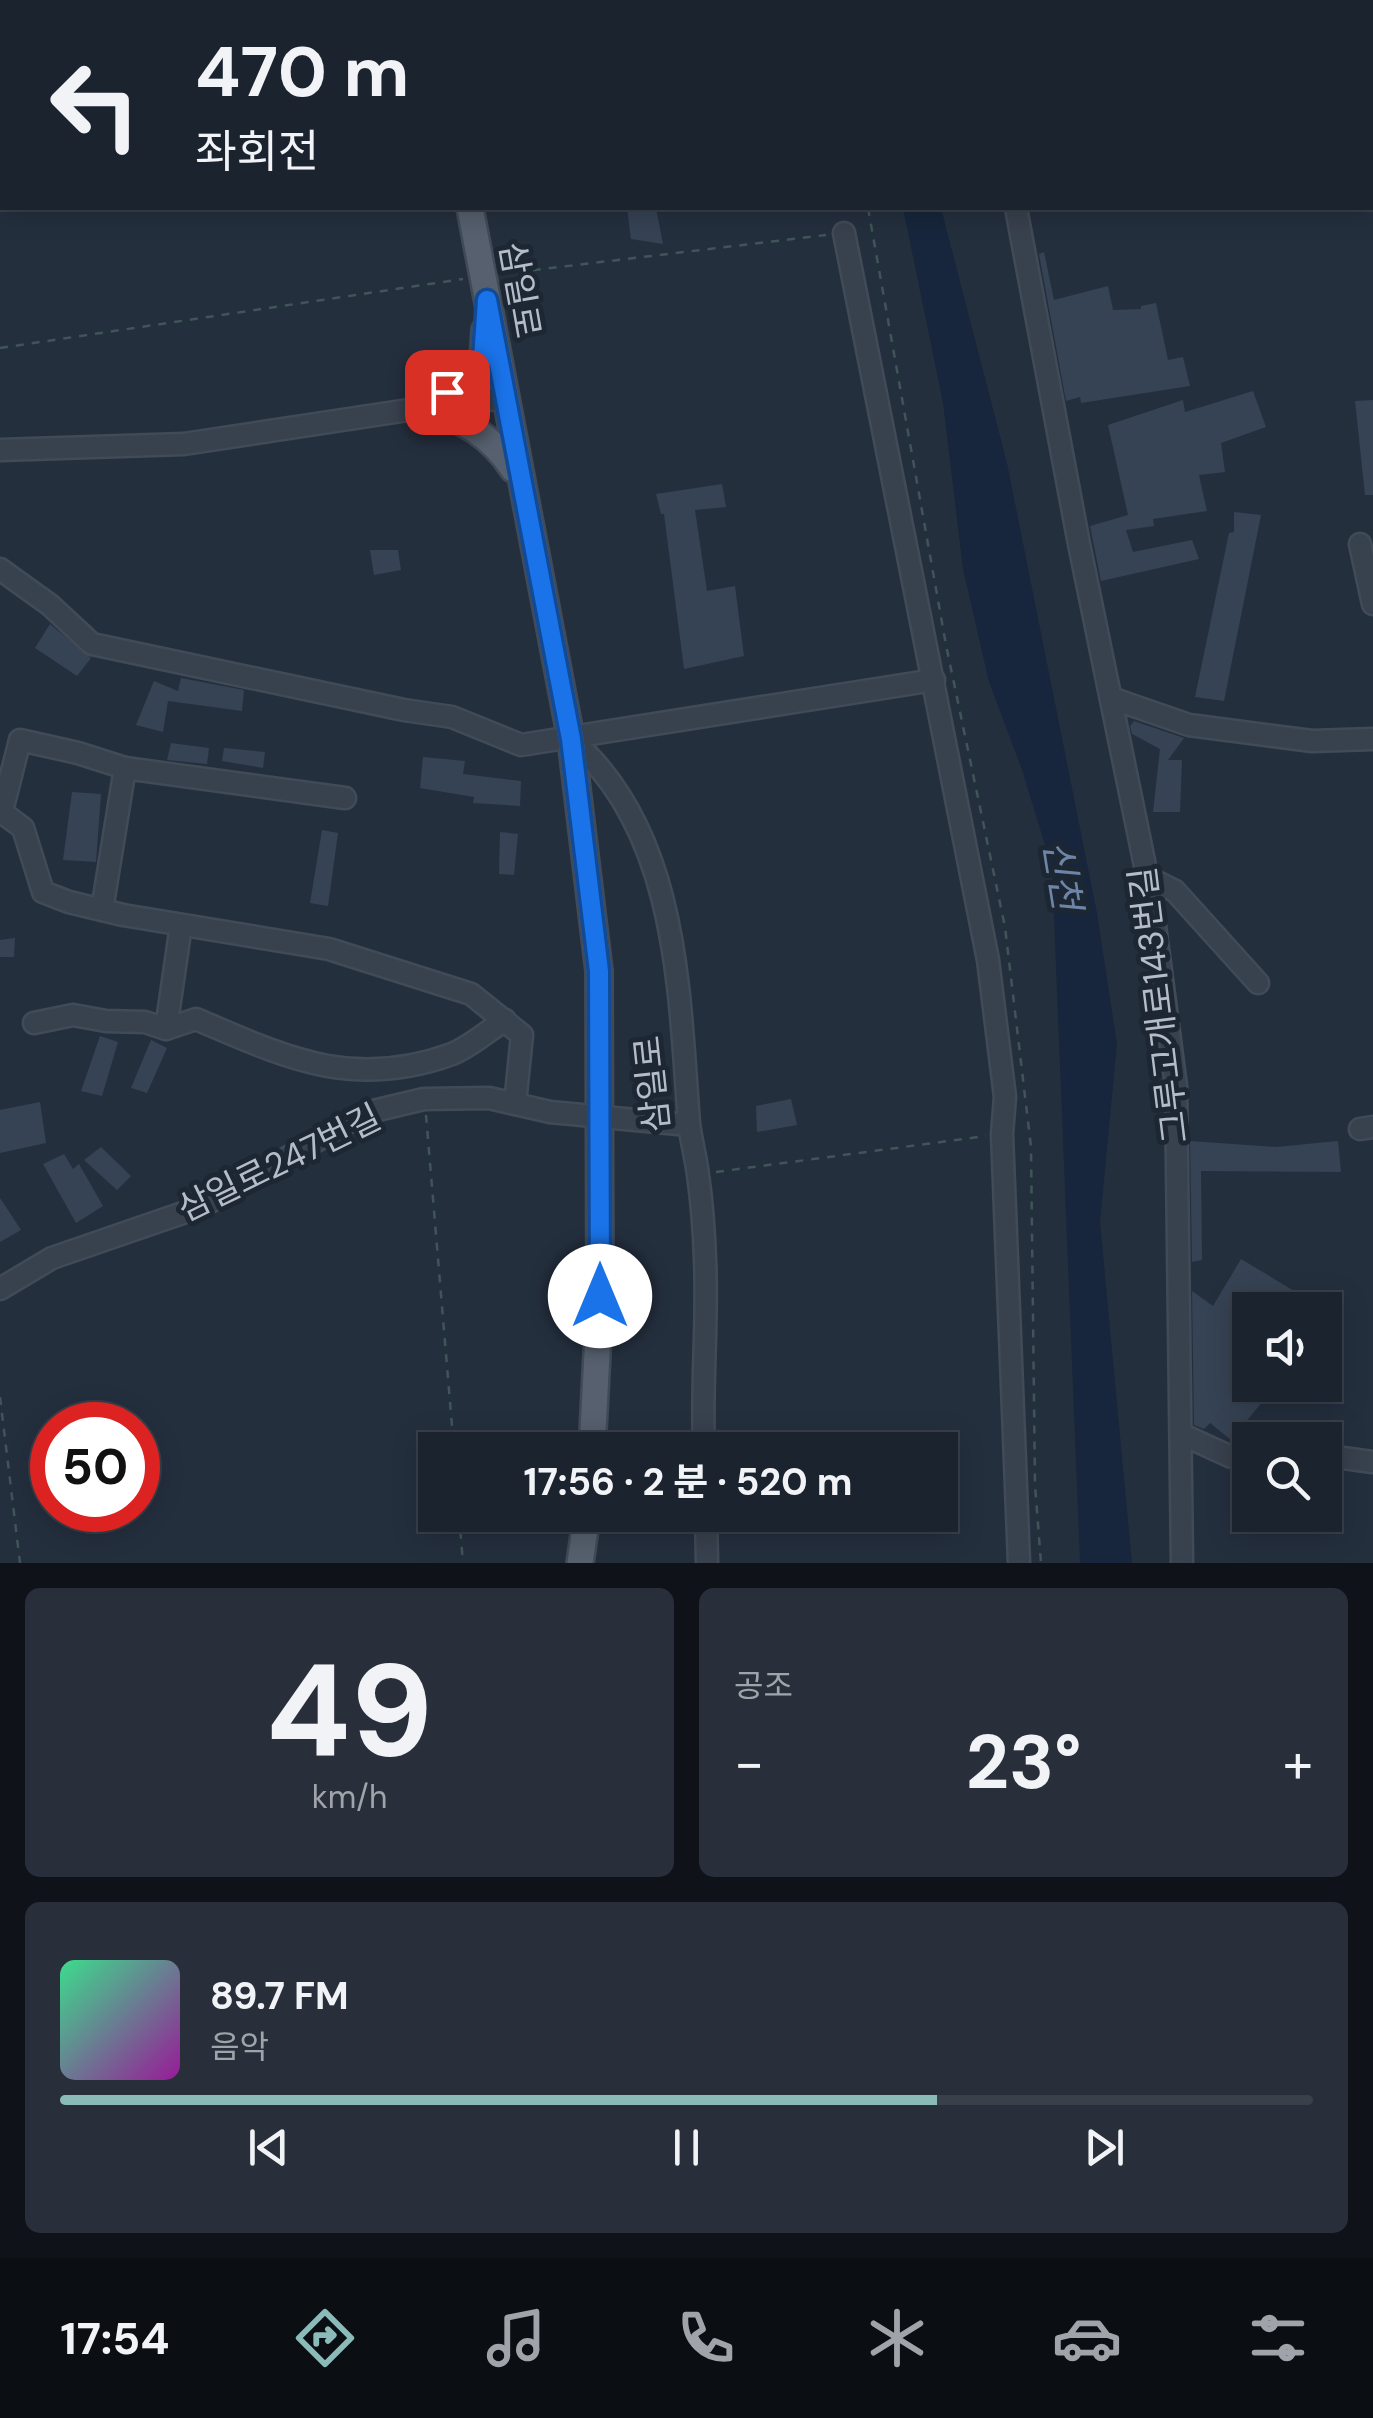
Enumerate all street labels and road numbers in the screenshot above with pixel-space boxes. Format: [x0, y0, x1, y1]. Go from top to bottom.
street label: 삼일로 [489, 238, 551, 342]
street label: 그루고개로143번길 [1119, 864, 1199, 1146]
street label: 삼일로 [624, 1034, 680, 1134]
street label: 삼일로247번길 [170, 1094, 388, 1232]

